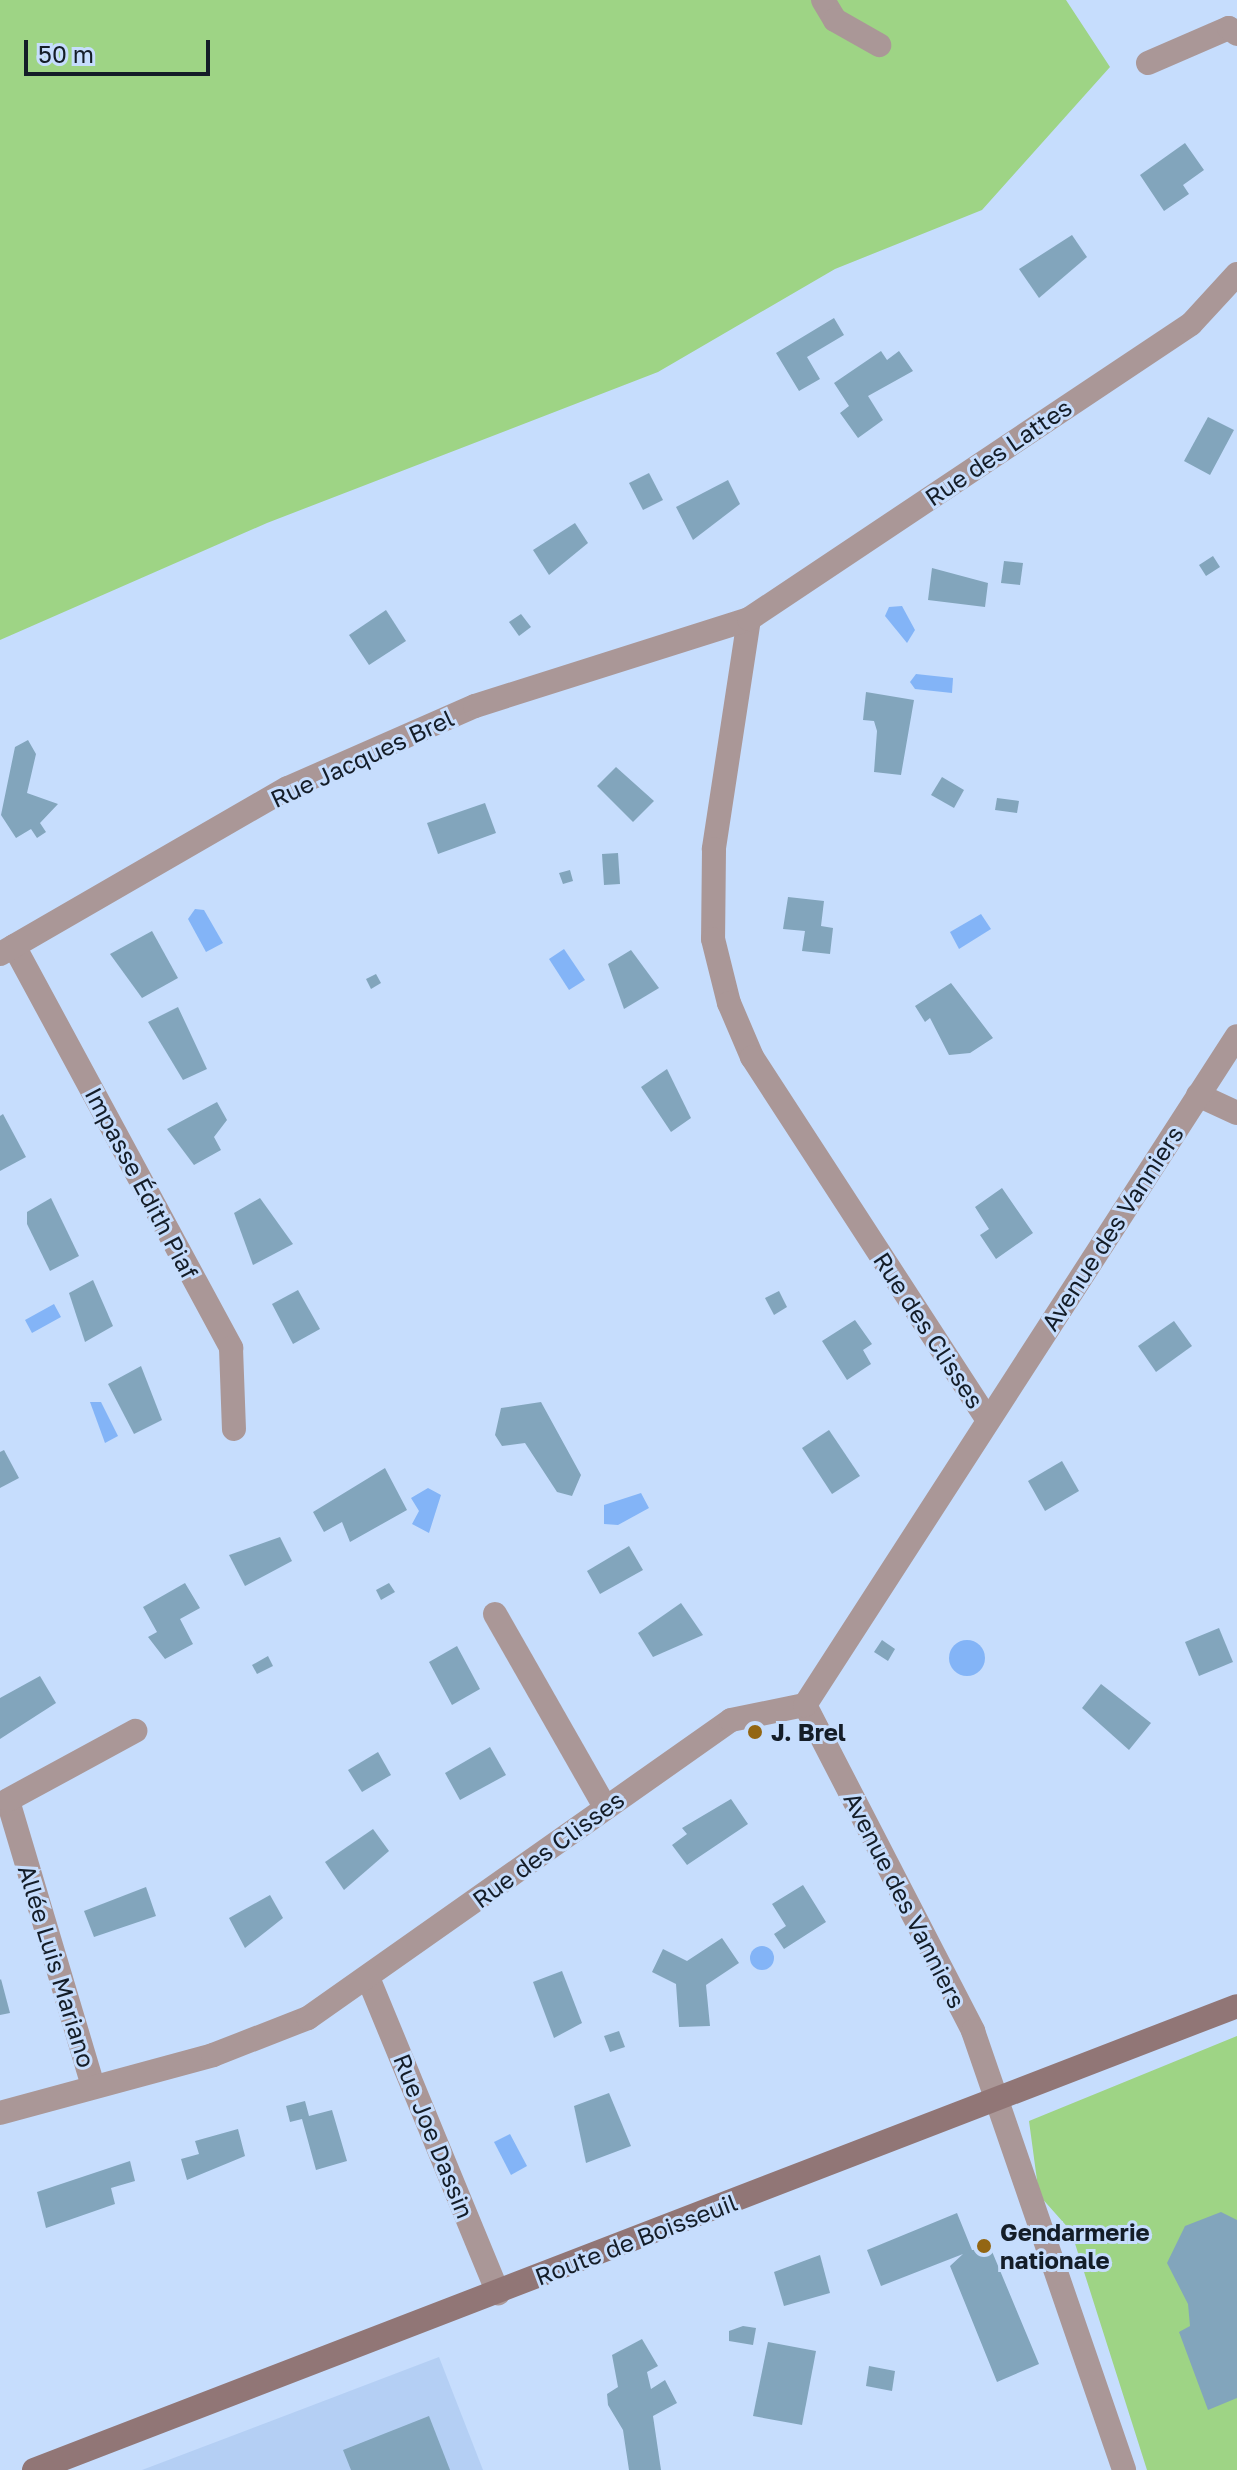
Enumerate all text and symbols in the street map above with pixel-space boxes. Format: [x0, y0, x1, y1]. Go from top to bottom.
scale bar [28, 24, 214, 74]
text: 50 m [38, 39, 94, 68]
street label: Rue des Lattes [919, 392, 1077, 512]
street label: Rue Jacques Brel [266, 703, 458, 813]
street label: Impasse Édith Piaf [79, 1082, 205, 1284]
street label: Avenue des Vanniers [1035, 1120, 1189, 1336]
street label: Rue des Clisses [868, 1247, 990, 1413]
place label: J. Brel [771, 1718, 846, 1746]
marker: J. Brel [746, 1723, 764, 1741]
street label: Rue des Clisses [467, 1784, 629, 1914]
street label: Avenue des Vanniers [838, 1787, 972, 2013]
street label: Allée Luis Mariano [13, 1861, 101, 2071]
street label: Rue Joe Dassin [388, 2050, 480, 2222]
street label: Route de Boisseuil [531, 2187, 741, 2291]
place label: Gendarmerie nationale [1000, 2218, 1150, 2274]
marker: Gendarmerie nationale [975, 2237, 993, 2255]

